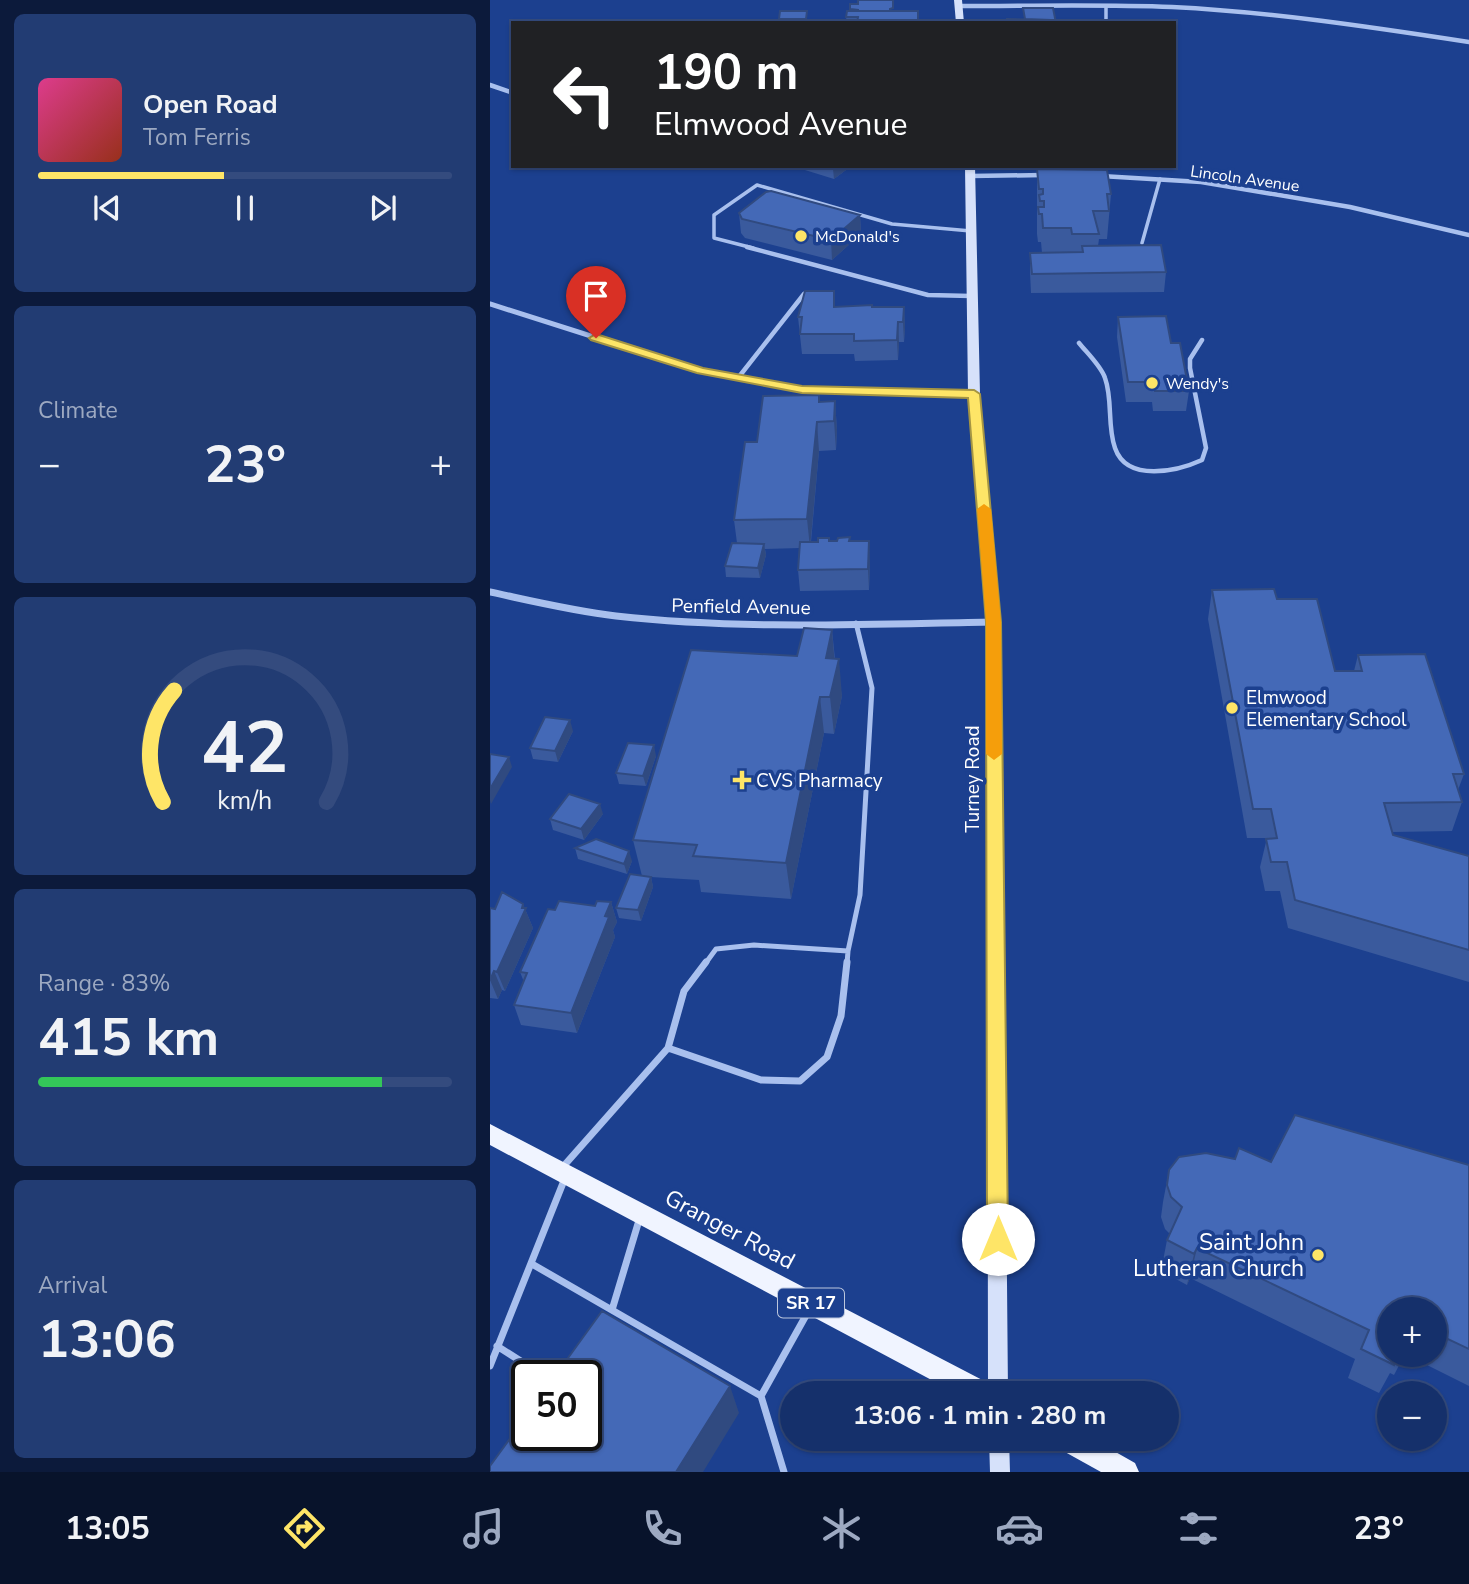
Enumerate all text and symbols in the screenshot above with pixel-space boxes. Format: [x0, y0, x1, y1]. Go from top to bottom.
text: 190 m [654, 39, 798, 106]
icon: left [539, 49, 630, 140]
text: Open Road [143, 87, 278, 122]
text: Elmwood Avenue [654, 103, 907, 146]
text: Tom Ferris [143, 122, 251, 153]
street label: Lincoln Avenue [1189, 160, 1301, 198]
icon: previous [88, 189, 126, 227]
icon: pause [226, 189, 264, 227]
icon: next [364, 189, 402, 227]
place label: McDonald's [815, 226, 900, 248]
marker: McDonald's [793, 228, 809, 244]
pin [566, 266, 626, 338]
icon: arrive [577, 277, 615, 315]
place label: Wendy's [1166, 373, 1229, 395]
marker: Wendy's [1144, 375, 1160, 391]
text: Climate [38, 395, 118, 426]
text: 23° [204, 429, 286, 500]
text: − [38, 439, 61, 490]
text: + [429, 439, 452, 490]
street label: Penfield Avenue [671, 593, 811, 621]
place label: Elmwood Elementary School [1246, 685, 1407, 733]
text: 42 [201, 698, 289, 798]
marker: Elmwood Elementary School [1224, 700, 1240, 716]
street label: Turney Road [960, 725, 986, 833]
place label: CVS Pharmacy [756, 768, 883, 794]
marker: CVS Pharmacy [734, 772, 750, 788]
text: km/h [217, 784, 273, 818]
text: Range · 83% [38, 968, 170, 999]
text: 415 km [38, 1002, 219, 1073]
street label: Granger Road [659, 1182, 800, 1277]
position arrow [961, 1202, 1035, 1276]
place label: Saint John Lutheran Church [1133, 1227, 1304, 1284]
marker: Saint John Lutheran Church [1310, 1247, 1326, 1263]
text: Arrival [38, 1270, 107, 1301]
road number: SR 17 [778, 1288, 844, 1318]
map controls [1377, 1297, 1447, 1451]
button: + [1377, 1297, 1447, 1367]
text: 13:06 [38, 1304, 176, 1375]
speed limit sign: 50 [511, 1360, 602, 1451]
button: − [1377, 1381, 1447, 1451]
text: 13:06 · 1 min · 280 m [853, 1398, 1106, 1433]
icon: directions [280, 1504, 329, 1553]
icon: music [459, 1504, 508, 1553]
icon: phone [638, 1504, 687, 1553]
icon: climate [817, 1504, 866, 1553]
icon: car [995, 1504, 1044, 1553]
icon: filters [1174, 1504, 1223, 1553]
text: 13:05 [65, 1507, 150, 1550]
text: 23° [1353, 1507, 1404, 1550]

